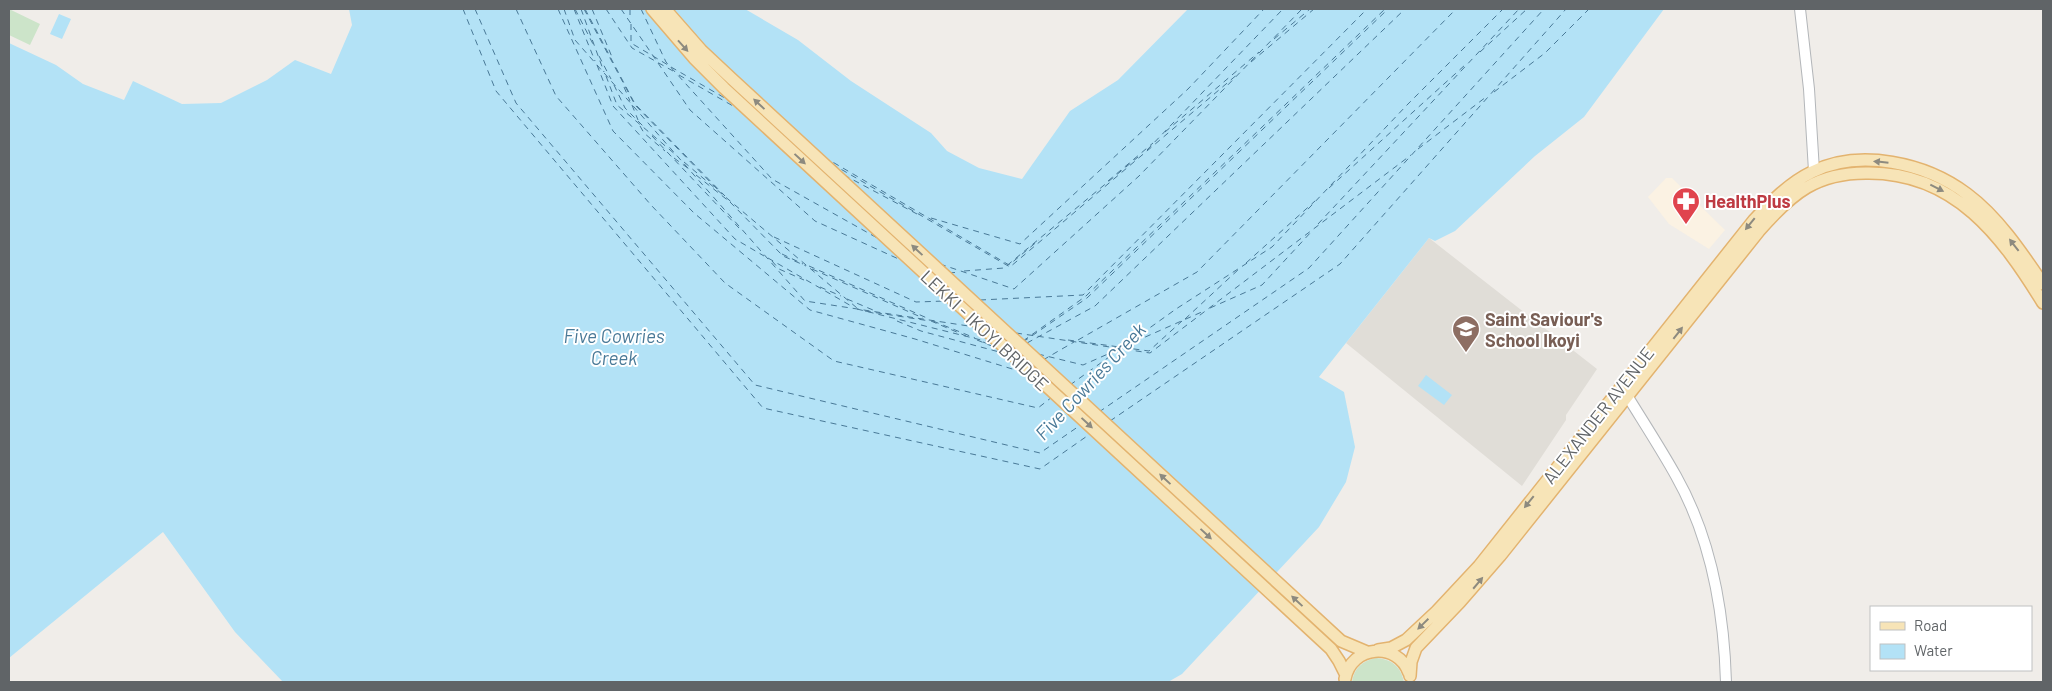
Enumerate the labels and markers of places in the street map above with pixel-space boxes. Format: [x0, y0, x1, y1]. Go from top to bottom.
pharmacy icon: HealthPlus [1671, 186, 1701, 225]
place label: HealthPlus [1705, 190, 1791, 212]
place label: Saint Saviour's School Ikoyi [1485, 308, 1603, 351]
school or university icon: Saint Saviour's School Ikoyi [1451, 314, 1481, 353]

